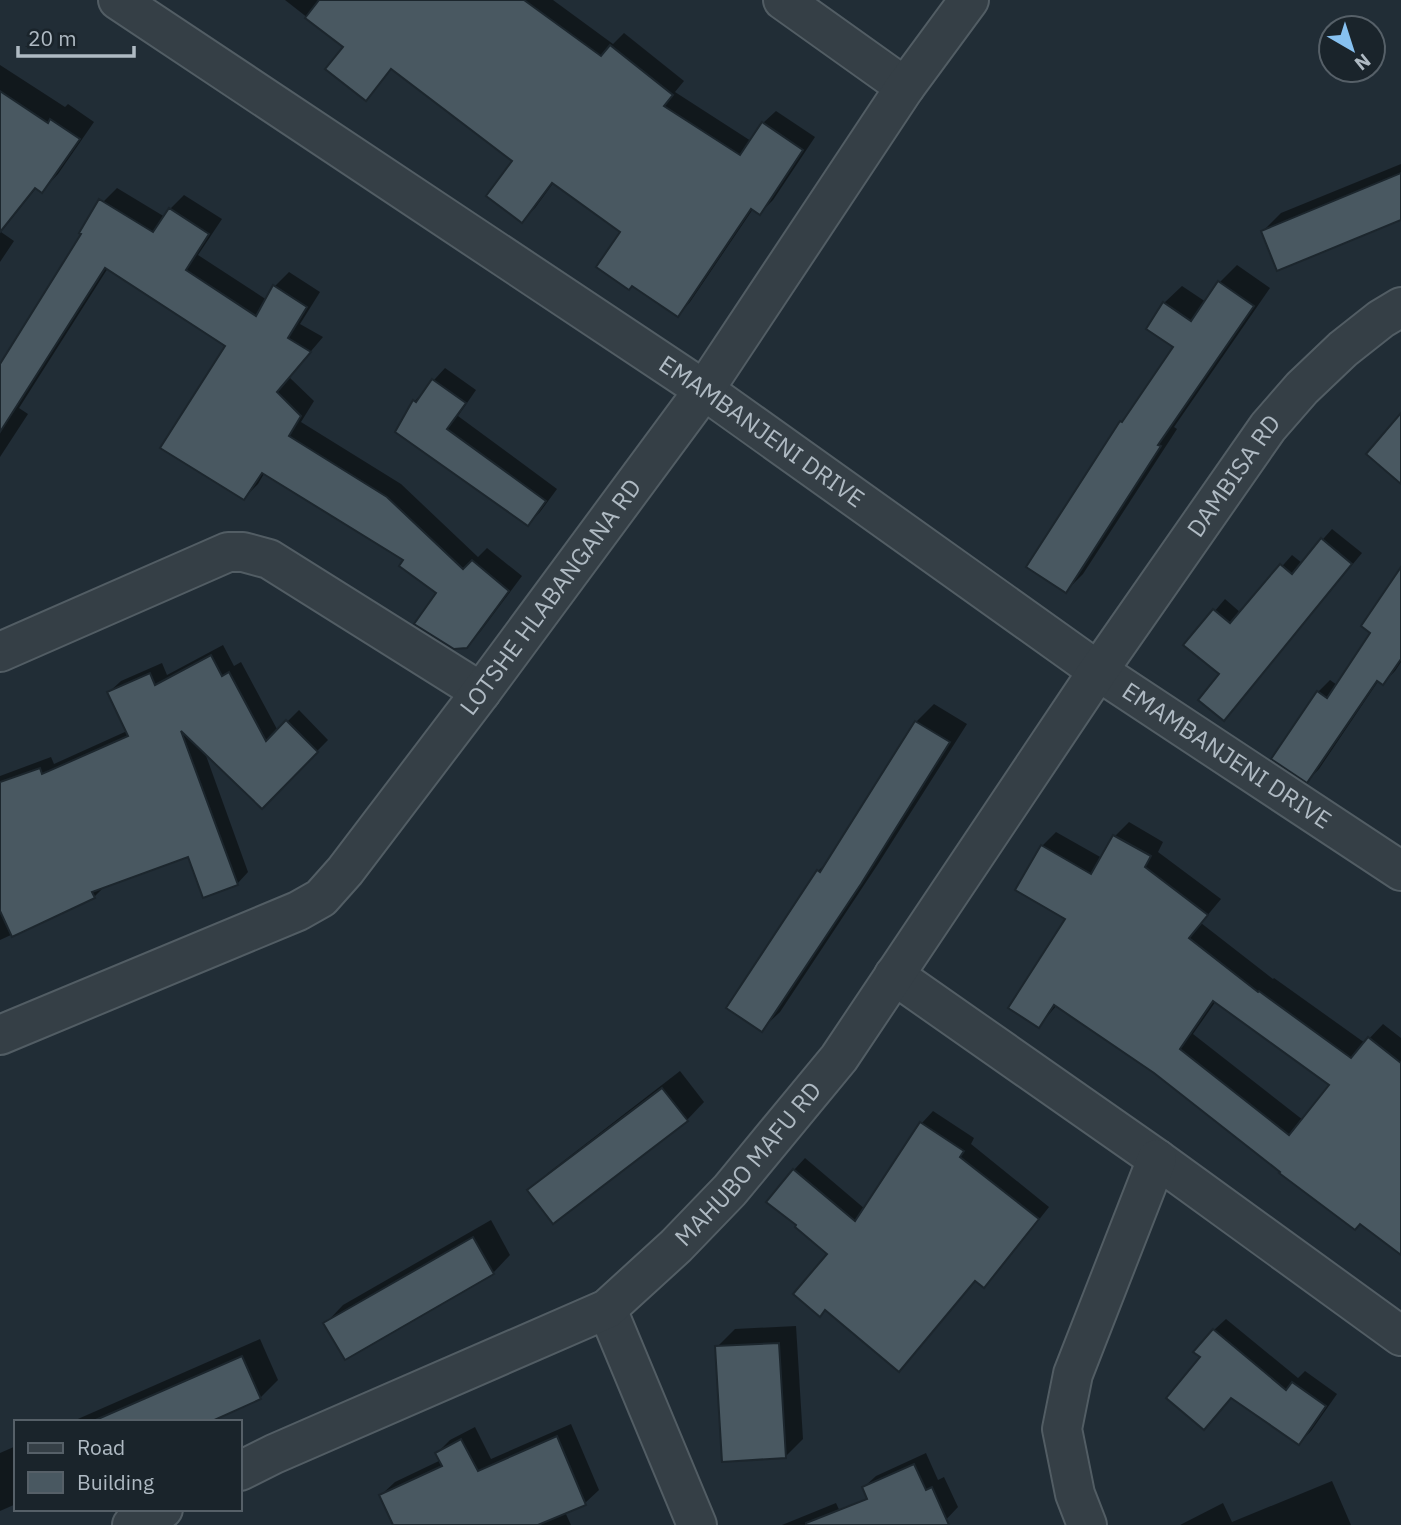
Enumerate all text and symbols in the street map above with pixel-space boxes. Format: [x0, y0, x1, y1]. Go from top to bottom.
scale bar [18, 14, 133, 58]
north arrow [1317, 14, 1387, 84]
text: 20 m [28, 24, 77, 52]
text: N [1350, 49, 1376, 76]
street label: EMAMBANJENI DRIVE [653, 348, 871, 514]
street label: DAMBISA RD [1179, 407, 1287, 543]
street label: LOTSHE HLABANGANA RD [452, 472, 648, 721]
street label: EMAMBANJENI DRIVE [1116, 674, 1338, 836]
street label: MAHUBO MAFU RD [667, 1075, 828, 1253]
legend [14, 1420, 242, 1511]
text: Road [77, 1433, 125, 1461]
text: Building [77, 1468, 154, 1496]

